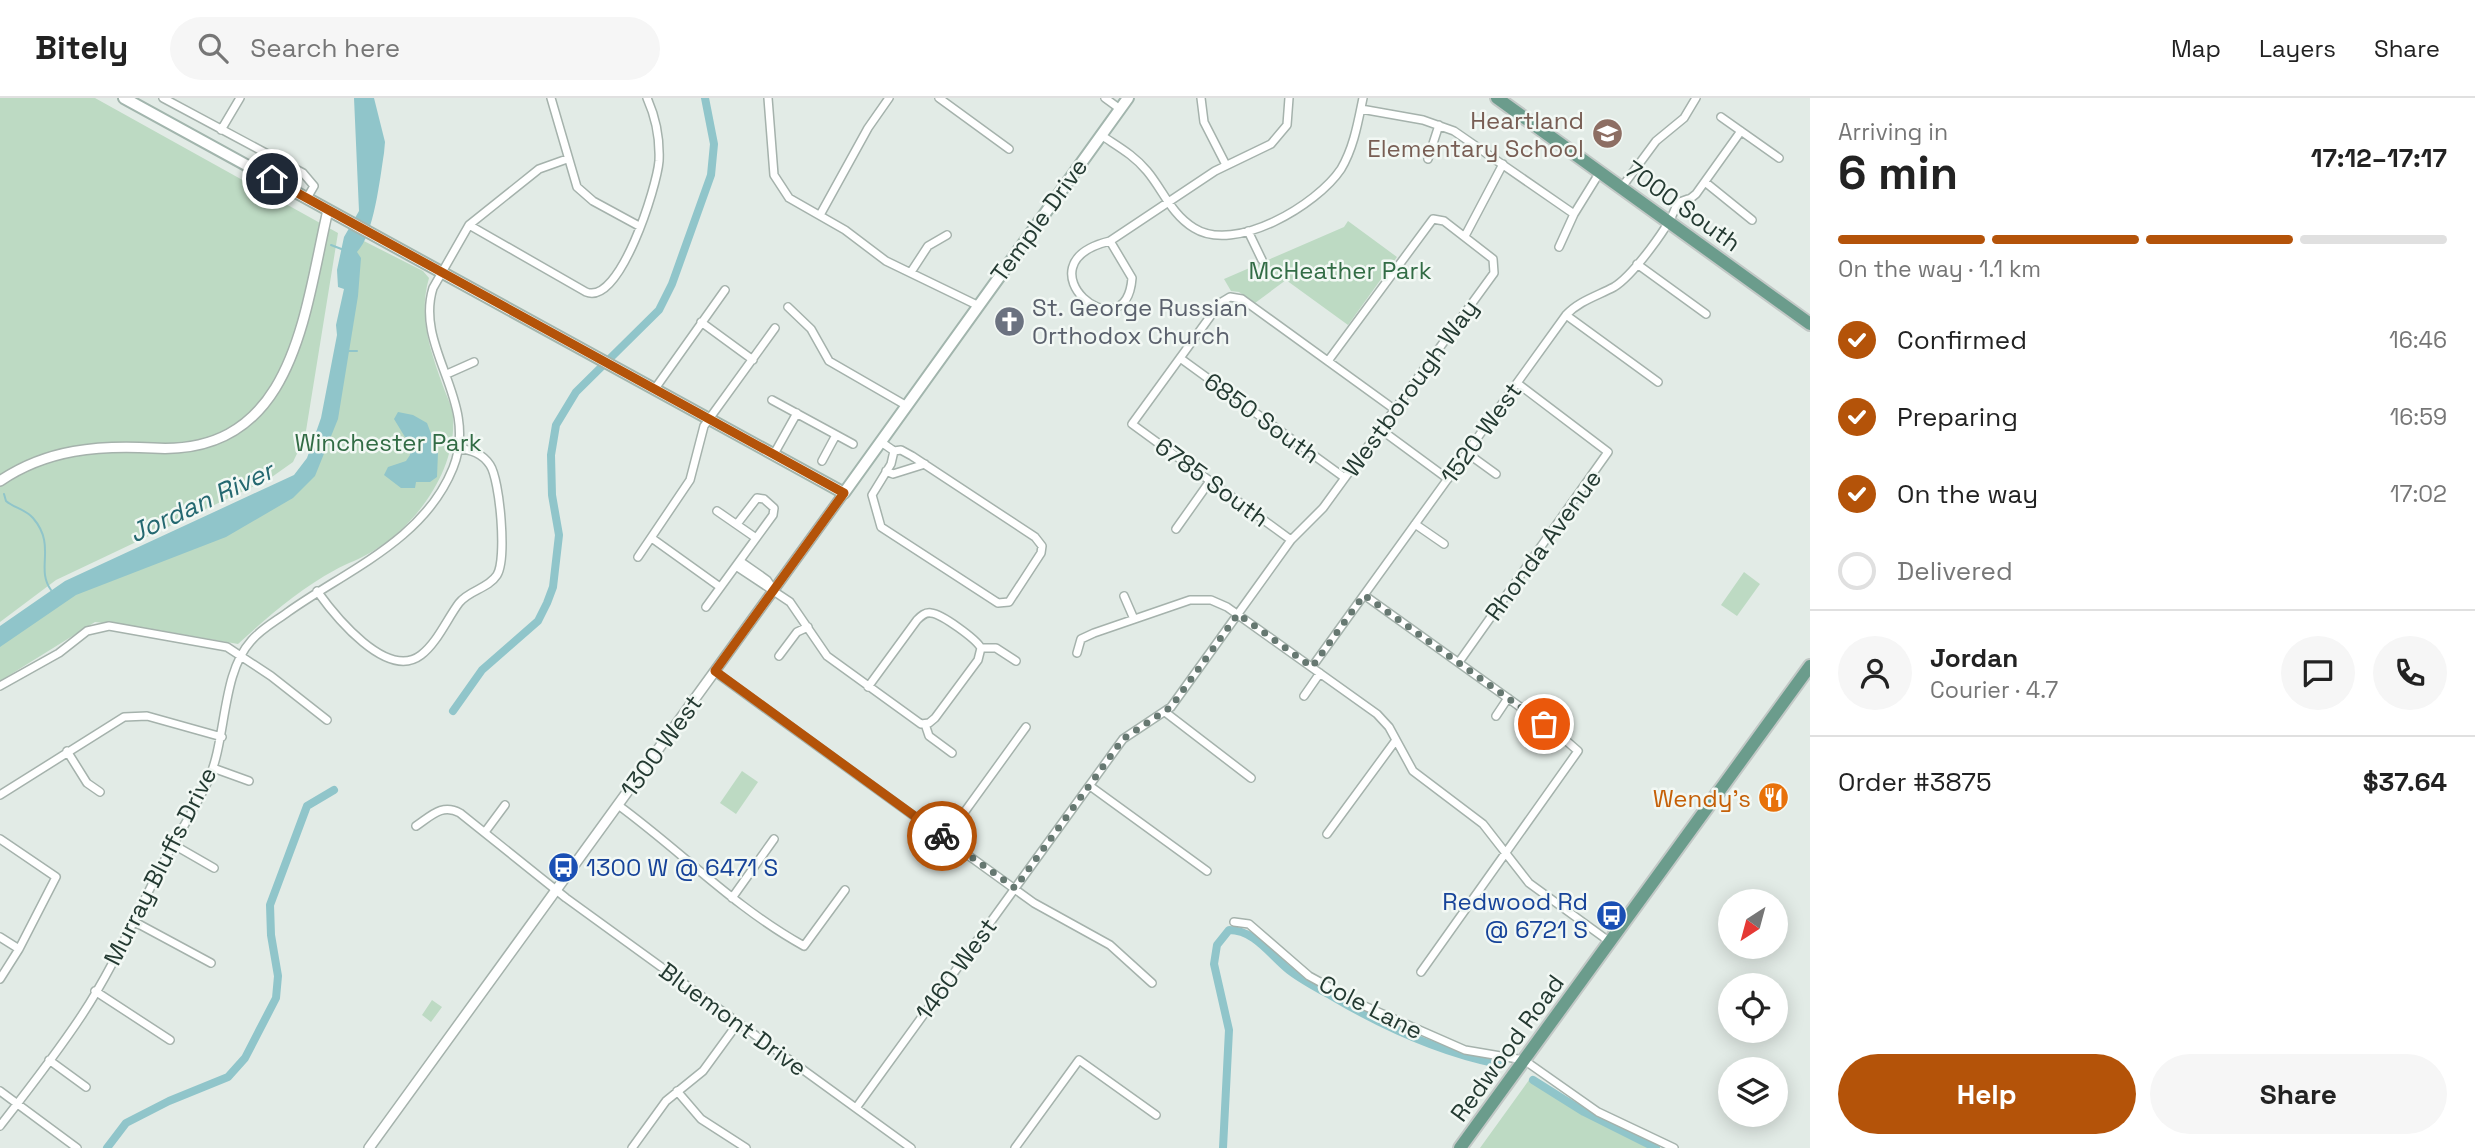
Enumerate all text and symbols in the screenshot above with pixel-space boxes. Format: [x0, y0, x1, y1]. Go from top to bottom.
search box [170, 17, 660, 80]
text: Bitely [35, 27, 128, 69]
icon: search [194, 29, 232, 67]
text: Search here [250, 31, 400, 65]
text: Map [2171, 33, 2221, 64]
text: Layers [2259, 33, 2336, 64]
text: Share [2374, 33, 2440, 64]
place label: Heartland Elementary School [1367, 105, 1584, 164]
school or university icon: Heartland Elementary School [1590, 117, 1624, 151]
text: Arriving in [1838, 117, 1948, 147]
text: 17:12–17:17 [2311, 141, 2447, 175]
text: 6 min [1838, 144, 1958, 202]
pin [242, 149, 302, 209]
street label: Temple Drive [984, 152, 1094, 288]
street label: 7000 South [1619, 154, 1747, 258]
icon: home [253, 160, 291, 198]
text: On the way · 1.1 km [1838, 254, 2041, 284]
park label: McHeather Park [1248, 255, 1432, 286]
place label: St. George Russian Orthodox Church [1032, 292, 1248, 351]
street label: Westborough Way [1335, 293, 1485, 483]
church icon: St. George Russian Orthodox Church [992, 304, 1026, 338]
icon: check [1838, 321, 1876, 359]
text: Confirmed [1897, 323, 2027, 357]
text: 16:46 [2389, 325, 2447, 355]
street label: 6850 South [1198, 366, 1326, 470]
street label: 1520 West [1434, 376, 1528, 490]
icon: check [1838, 398, 1876, 436]
text: Preparing [1897, 400, 2018, 434]
text: 16:59 [2390, 402, 2447, 432]
park label: Winchester Park [294, 427, 482, 458]
street label: 6785 South [1149, 430, 1275, 534]
water label: Jordan River [123, 452, 282, 550]
street label: Rhonda Avenue [1478, 463, 1608, 627]
icon: check [1838, 475, 1876, 513]
text: On the way [1897, 477, 2038, 511]
text: 17:02 [2390, 479, 2447, 509]
text: Delivered [1897, 554, 2013, 588]
button: person [1838, 636, 1912, 710]
button: chat [2281, 636, 2355, 710]
button: phone [2373, 636, 2447, 710]
text: Jordan [1930, 641, 2018, 675]
text: Courier · 4.7 [1930, 675, 2058, 705]
street label: 1300 West [613, 689, 709, 803]
pin [1514, 694, 1574, 754]
icon: bag [1525, 705, 1563, 743]
street label: Murray Bluffs Drive [97, 762, 223, 970]
text: Order #3875 [1838, 765, 1992, 799]
text: $37.64 [2363, 765, 2447, 799]
restaurant icon: Wendy's [1757, 781, 1791, 815]
place label: Wendy's [1653, 783, 1751, 814]
courier [907, 801, 977, 871]
icon: bike [923, 817, 961, 855]
bus stop icon: 1300 W @ 6471 S [546, 850, 580, 884]
place label: 1300 W @ 6471 S [586, 852, 778, 883]
place label: Redwood Rd @ 6721 S [1442, 886, 1588, 945]
north arrow [1718, 889, 1788, 959]
map controls [1718, 889, 1788, 1127]
bus stop icon: Redwood Rd @ 6721 S [1594, 898, 1628, 932]
street label: 1460 West [908, 912, 1004, 1026]
street label: Bluemont Drive [653, 955, 813, 1083]
street label: Cole Lane [1314, 968, 1428, 1046]
street label: Redwood Road [1443, 969, 1571, 1127]
button: locate [1718, 973, 1788, 1043]
button: Help [1838, 1054, 2136, 1134]
button: Share [2150, 1054, 2447, 1134]
button: layers [1718, 1057, 1788, 1127]

